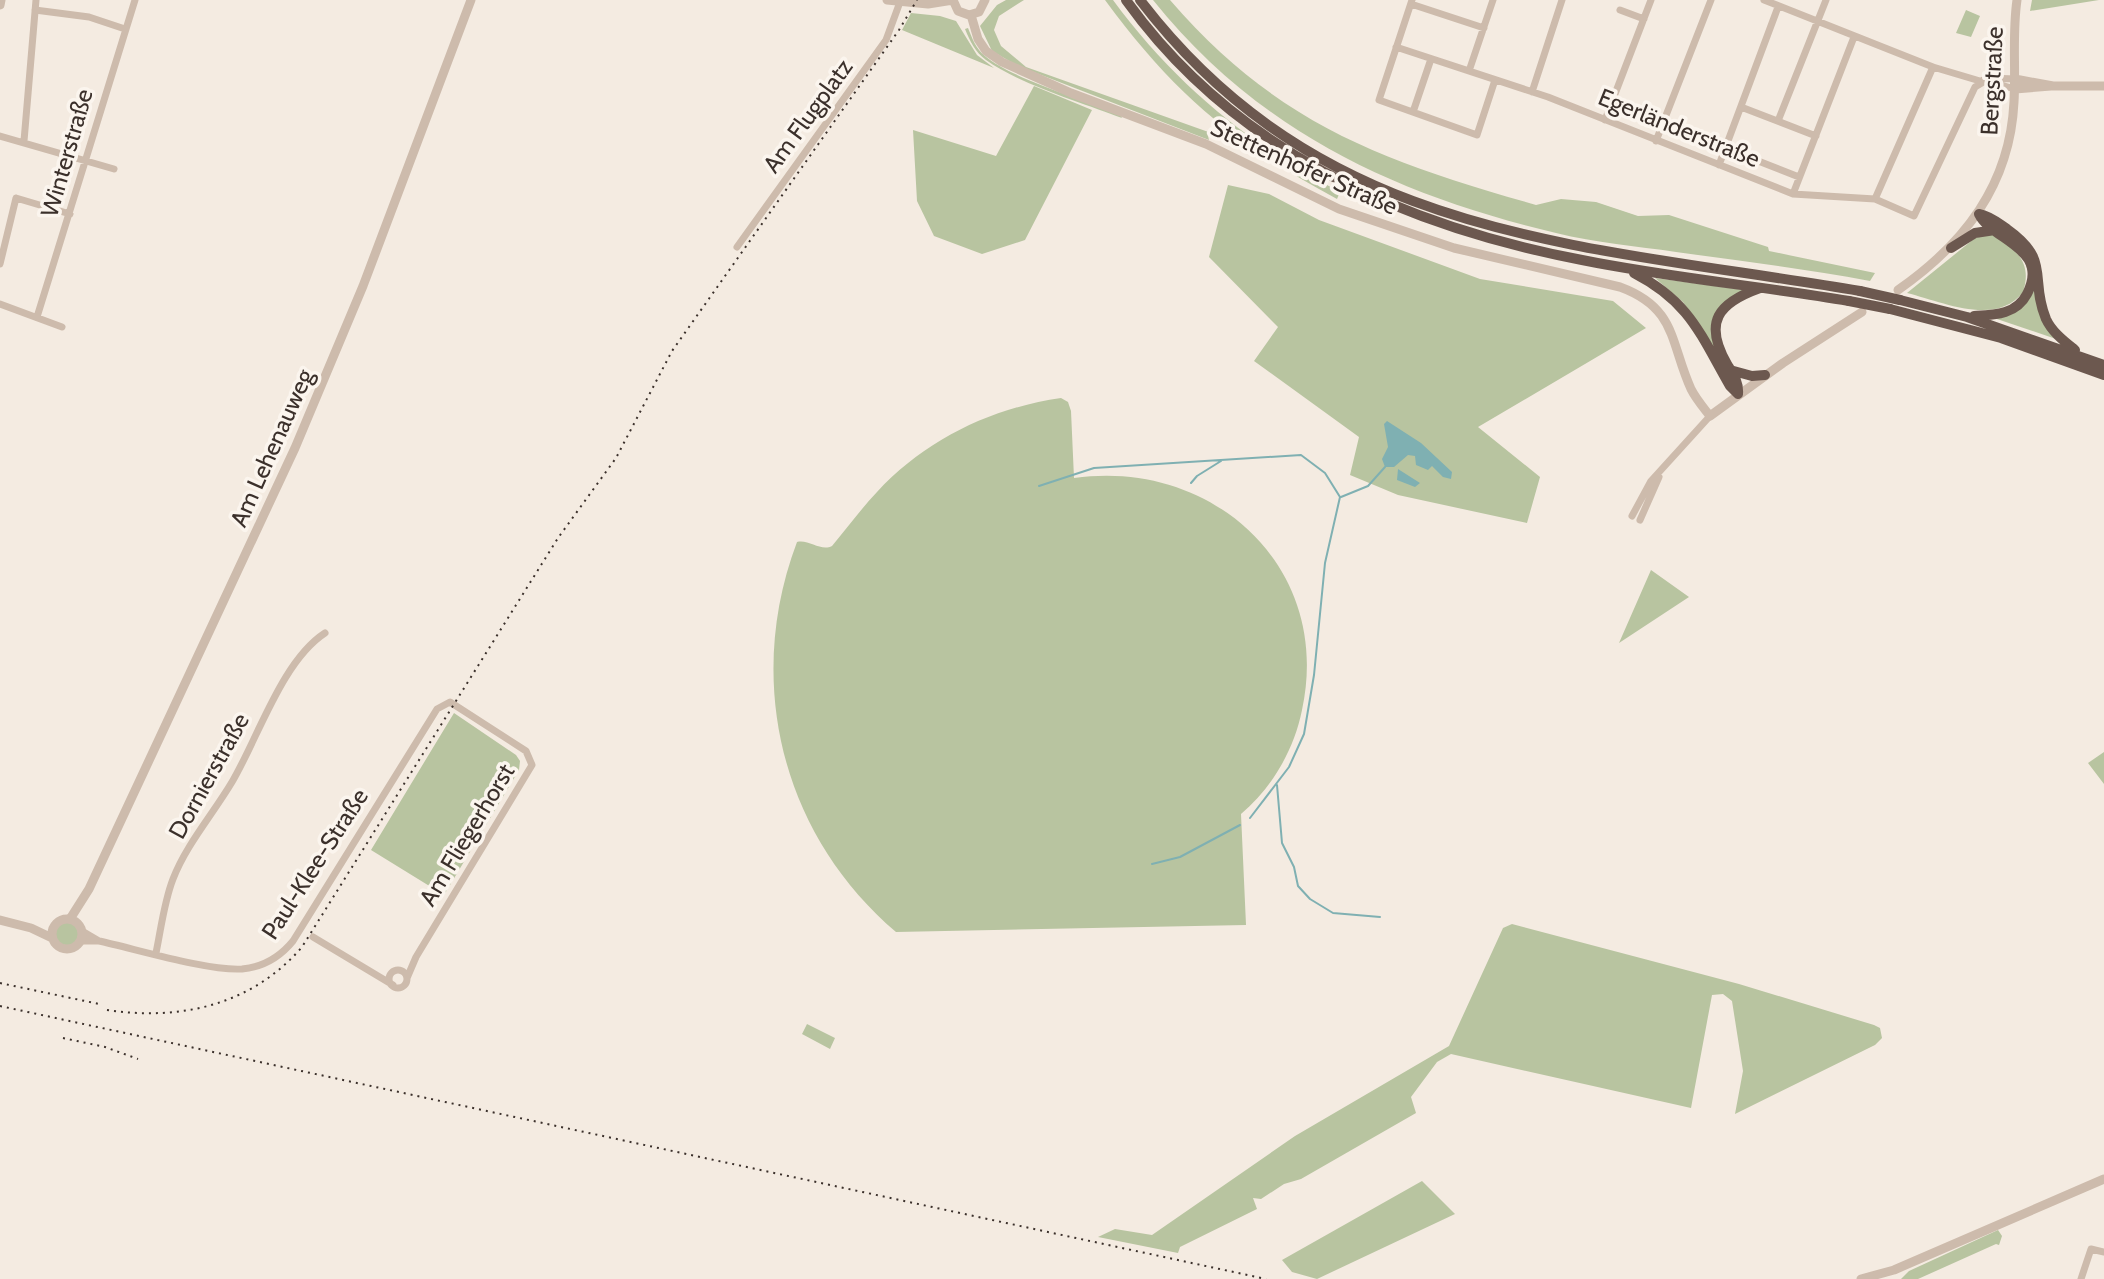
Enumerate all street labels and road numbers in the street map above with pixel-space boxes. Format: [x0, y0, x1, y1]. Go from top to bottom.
street label: Bergstraße [1974, 26, 2009, 136]
street label: Am Flugplatz [757, 53, 859, 178]
street label: Egerländerstraße [1594, 82, 1764, 173]
street label: Winterstraße [34, 86, 99, 220]
street label: Stettenhofer Straße [1206, 112, 1402, 221]
street label: Am Lehenauweg [224, 363, 320, 531]
street label: Dornierstraße [162, 708, 255, 844]
street label: Am Fliegerhorst [413, 759, 520, 911]
street label: Paul-Klee-Straße [255, 783, 374, 944]

